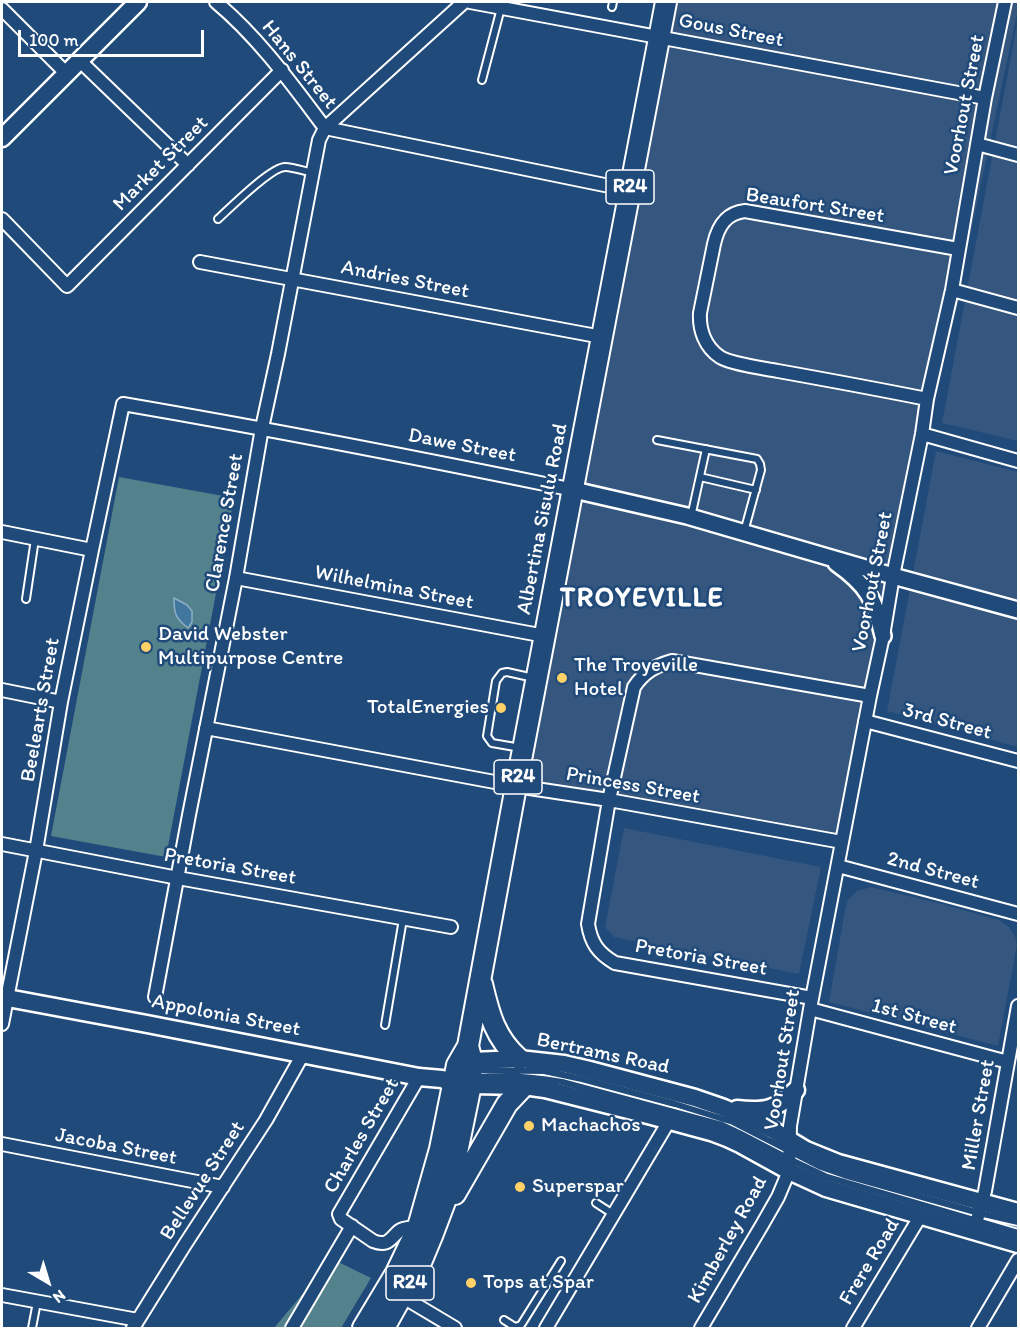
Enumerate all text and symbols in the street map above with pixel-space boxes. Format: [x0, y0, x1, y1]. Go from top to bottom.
street label: Gous Street [676, 8, 786, 54]
street label: Hans Street [256, 16, 342, 114]
scale bar [21, 18, 207, 56]
text: 100 m [29, 29, 79, 51]
street label: Voorhout Street [939, 33, 991, 177]
street label: Market Street [108, 111, 214, 217]
road number: R24 [606, 170, 654, 204]
street label: Beaufort Street [744, 183, 886, 229]
street label: Andries Street [339, 255, 471, 305]
street label: Albertina Sisulu Road [512, 421, 574, 617]
street label: Dawe Street [406, 423, 518, 469]
street label: Clarence Street [200, 452, 250, 594]
street label: Voorhout Street [847, 510, 899, 654]
street label: Wilhelmina Street [312, 560, 476, 616]
district label: TROYEVILLE [559, 583, 725, 615]
place label: David Webster Multipurpose Centre [158, 622, 343, 672]
street label: Beelearts Street [16, 636, 66, 784]
marker: David Webster Multipurpose Centre [139, 640, 153, 654]
place label: The Troyeville Hotel [574, 653, 698, 703]
marker: The Troyeville Hotel [555, 671, 569, 685]
place label: TotalEnergies [367, 695, 489, 721]
street label: 3rd Street [900, 698, 994, 746]
marker: TotalEnergies [494, 701, 508, 715]
road number: R24 [494, 760, 542, 794]
street label: Princess Street [564, 762, 702, 810]
street label: Pretoria Street [162, 843, 298, 891]
street label: 2nd Street [884, 847, 982, 895]
street label: Pretoria Street [633, 934, 769, 982]
street label: Voorhout Street [759, 988, 807, 1132]
street label: Appolonia Street [150, 989, 302, 1043]
street label: 1st Street [869, 994, 959, 1040]
street label: Bertrams Road [534, 1028, 672, 1080]
street label: Miller Street [957, 1058, 1001, 1172]
street label: Charles Street [319, 1074, 405, 1198]
place label: Machachos [541, 1113, 641, 1139]
street label: Bellevue Street [155, 1117, 251, 1245]
marker: Machachos [522, 1119, 536, 1133]
street label: Jacoba Street [53, 1123, 179, 1171]
street label: Kimberley Road [683, 1172, 773, 1308]
place label: Superspar [532, 1174, 624, 1200]
marker: Superspar [513, 1180, 527, 1194]
street label: Frere Road [834, 1214, 906, 1310]
north arrow [18, 1252, 78, 1312]
road number: R24 [386, 1266, 434, 1300]
place label: Tops at Spar [483, 1270, 594, 1296]
marker: Tops at Spar [464, 1276, 478, 1290]
text: N [49, 1286, 69, 1307]

